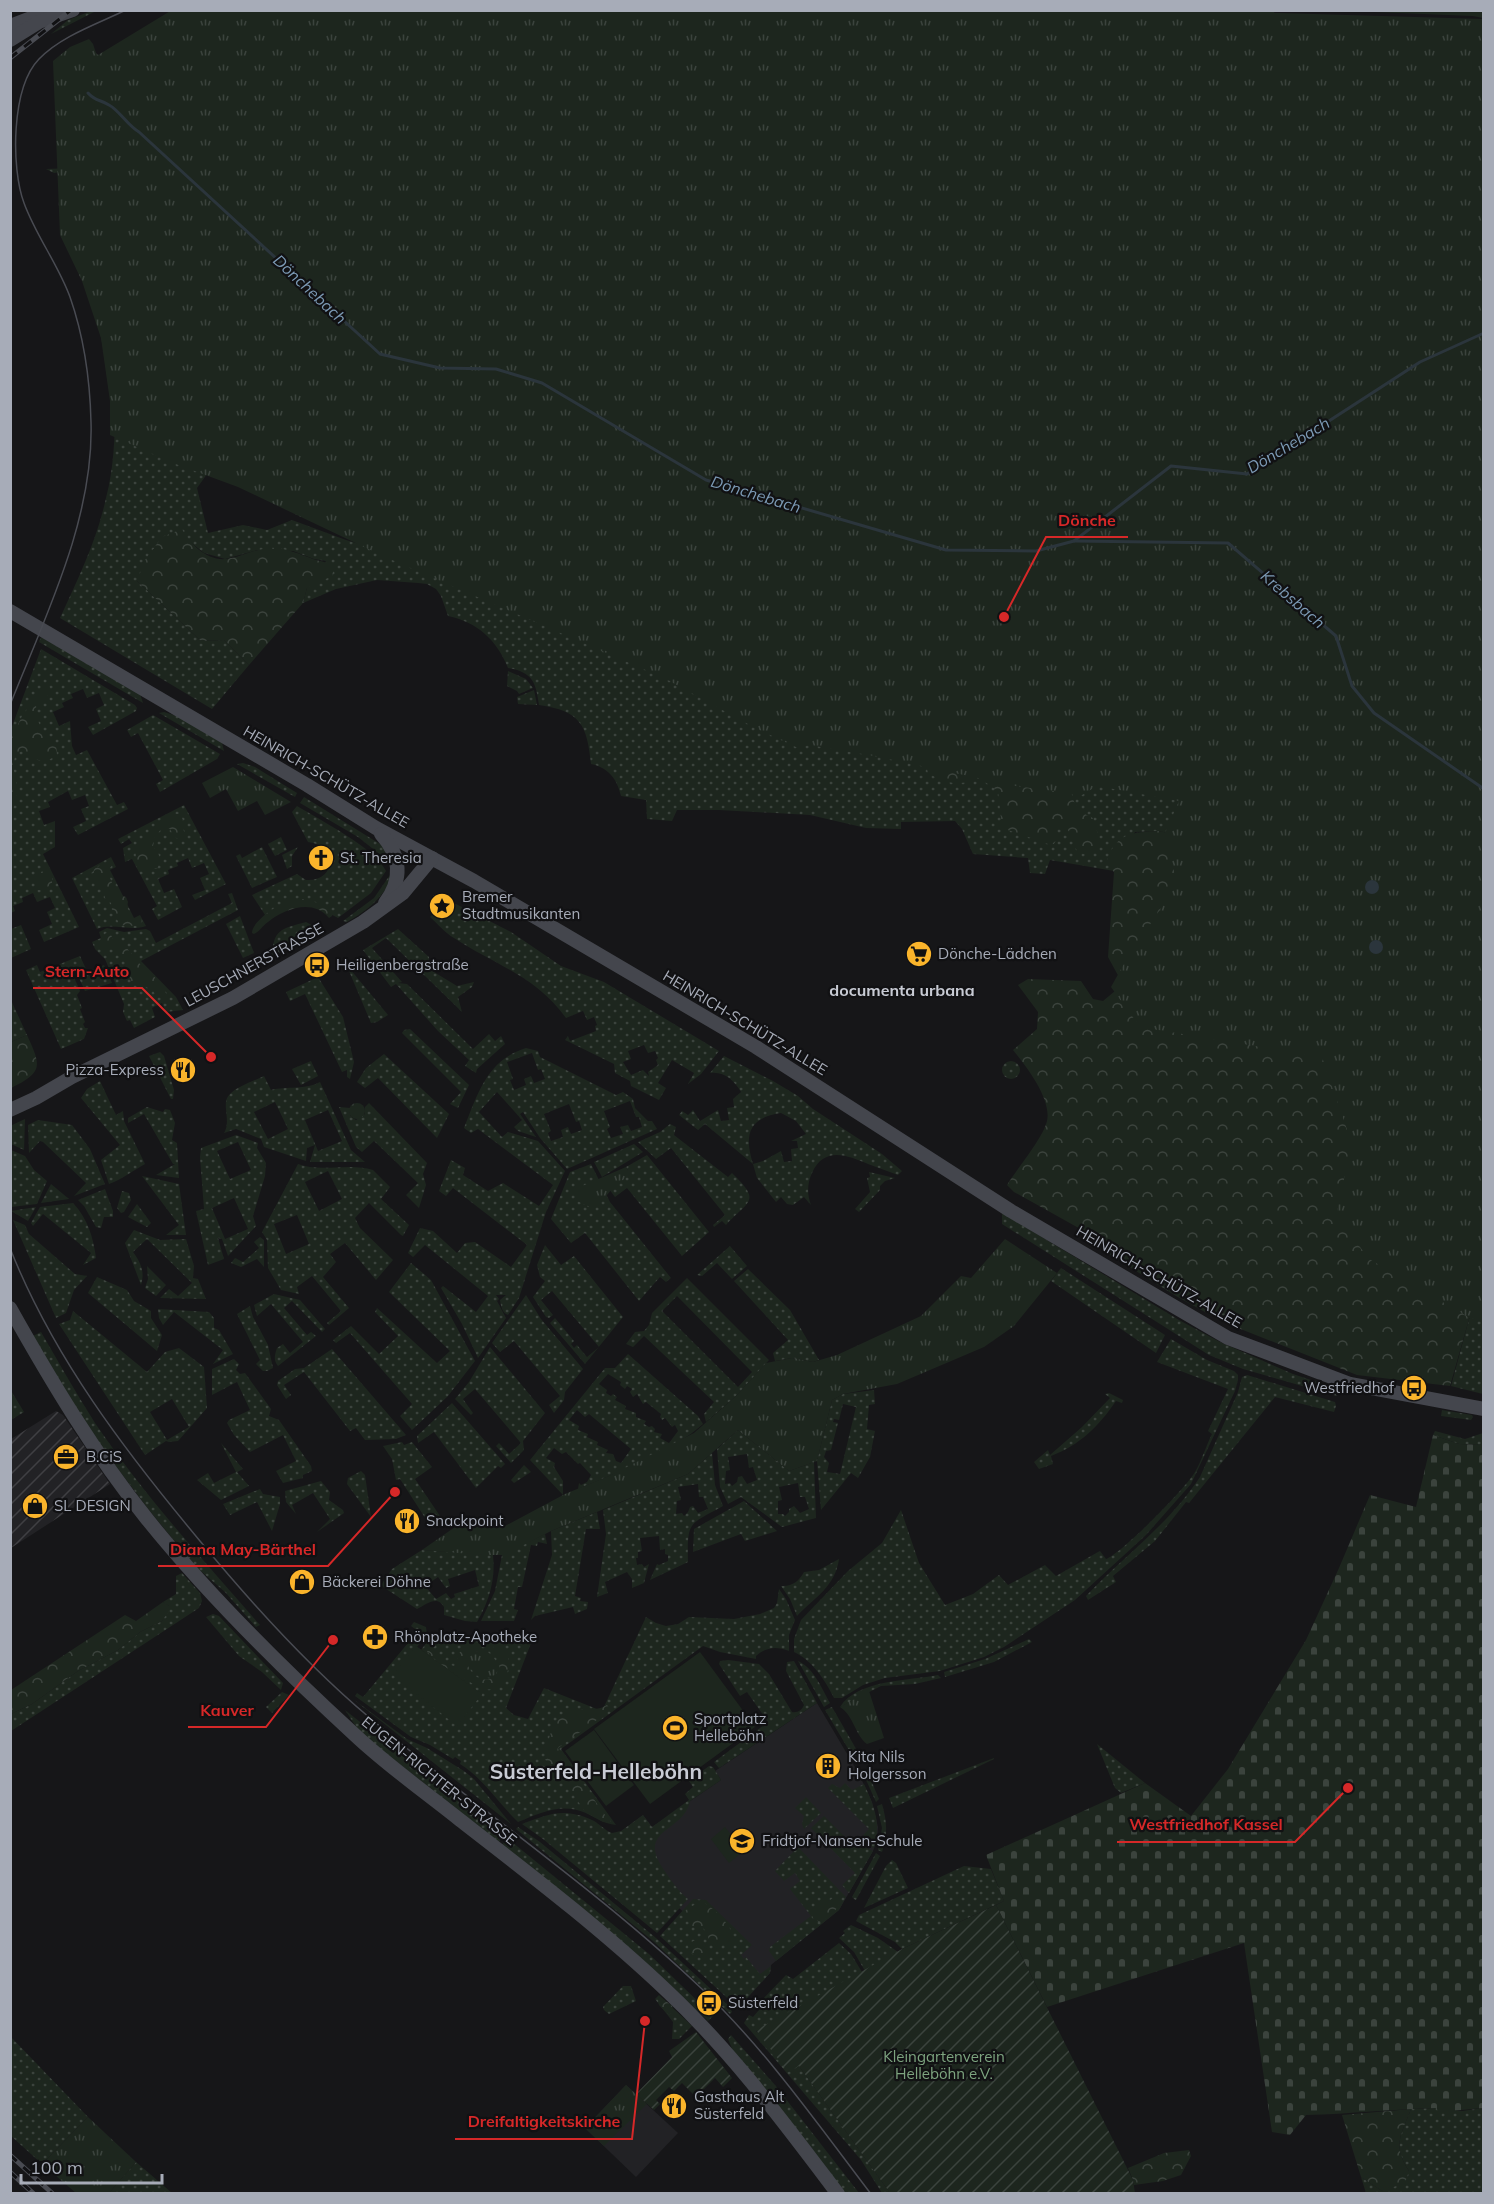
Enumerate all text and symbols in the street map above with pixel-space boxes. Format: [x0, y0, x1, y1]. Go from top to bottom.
water label: Dönchebach [269, 250, 351, 328]
water label: Dönchebach [1243, 412, 1333, 478]
water label: Dönchebach [709, 471, 803, 517]
callout: Dönche [1046, 503, 1128, 537]
text: Dönche [1058, 510, 1116, 530]
water label: Krebsbach [1257, 566, 1329, 632]
street label: HEINRICH-SCHÜTZ-ALLEE [240, 721, 413, 832]
church icon: St. Theresia [306, 843, 336, 873]
place label: St. Theresia [340, 848, 422, 867]
place label: Bremer Stadtmusikanten [462, 887, 580, 923]
place icon: Bremer Stadtmusikanten [427, 891, 457, 921]
street label: LEUSCHNERSTRASSE [181, 918, 327, 1011]
supermarket icon: Dönche-Lädchen [904, 939, 934, 969]
place label: Dönche-Lädchen [938, 944, 1057, 963]
bus stop icon: Heiligenbergstraße [302, 950, 332, 980]
callout: Stern-Auto [33, 954, 142, 988]
place label: Heiligenbergstraße [336, 955, 469, 974]
text: Stern-Auto [45, 961, 129, 981]
street label: HEINRICH-SCHÜTZ-ALLEE [660, 966, 831, 1079]
district label: documenta urbana [829, 980, 975, 1000]
restaurant icon: Pizza-Express [168, 1055, 198, 1085]
place label: Pizza-Express [66, 1060, 164, 1079]
street label: HEINRICH-SCHÜTZ-ALLEE [1073, 1221, 1246, 1332]
bus stop icon: Westfriedhof [1399, 1373, 1429, 1403]
place label: Westfriedhof [1304, 1378, 1395, 1397]
office icon: B.CiS [51, 1442, 81, 1472]
place label: B.CiS [86, 1447, 122, 1466]
shop icon: SL DESIGN [20, 1491, 50, 1521]
place label: SL DESIGN [54, 1496, 131, 1515]
restaurant icon: Snackpoint [392, 1506, 422, 1536]
place label: Snackpoint [426, 1511, 503, 1530]
callout: Diana May-Bärthel [158, 1532, 328, 1566]
text: Diana May-Bärthel [170, 1539, 316, 1559]
shop icon: Bäckerei Döhne [287, 1567, 317, 1597]
place label: Bäckerei Döhne [322, 1572, 431, 1591]
pharmacy icon: Rhönplatz-Apotheke [360, 1622, 390, 1652]
place label: Rhönplatz-Apotheke [394, 1627, 537, 1646]
callout: Kauver [188, 1693, 266, 1727]
text: Kauver [200, 1700, 255, 1720]
place label: Sportplatz Helleböhn [694, 1709, 767, 1745]
street label: EUGEN-RICHTER-STRASSE [358, 1712, 521, 1849]
sports icon: Sportplatz Helleböhn [660, 1713, 690, 1743]
place label: Kita Nils Holgersson [848, 1747, 926, 1783]
building icon: Kita Nils Holgersson [813, 1751, 843, 1781]
district label: Süsterfeld-Helleböhn [490, 1758, 702, 1784]
callout: Westfriedhof Kassel [1117, 1808, 1295, 1842]
text: Westfriedhof Kassel [1129, 1814, 1283, 1834]
school or university icon: Fridtjof-Nansen-Schule [727, 1826, 757, 1856]
place label: Fridtjof-Nansen-Schule [762, 1831, 922, 1850]
bus stop icon: Süsterfeld [694, 1988, 724, 2018]
place label: Süsterfeld [728, 1993, 798, 2012]
park label: Kleingartenverein Helleböhn e.V. [883, 2047, 1005, 2083]
place label: Gasthaus Alt Süsterfeld [694, 2087, 784, 2123]
restaurant icon: Gasthaus Alt Süsterfeld [659, 2091, 689, 2121]
callout: Dreifaltigkeitskirche [455, 2105, 632, 2139]
text: Dreifaltigkeitskirche [468, 2111, 621, 2131]
scale bar [21, 2147, 162, 2185]
text: 100 m [30, 2156, 83, 2179]

